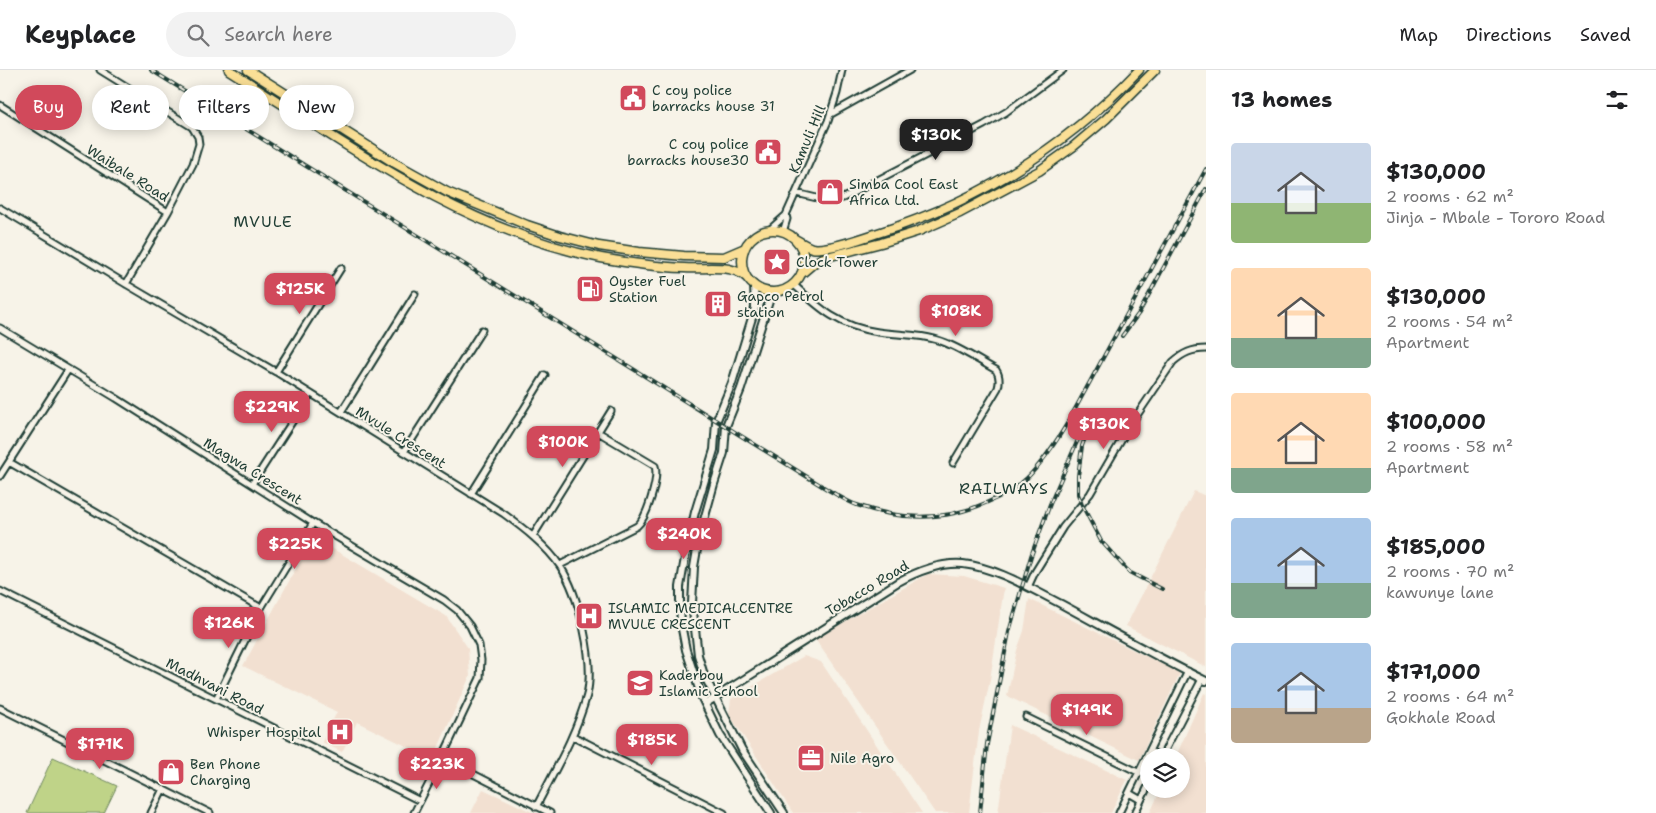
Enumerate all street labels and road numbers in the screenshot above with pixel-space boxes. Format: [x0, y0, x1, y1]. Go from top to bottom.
street label: Kamuli Hill [784, 101, 830, 176]
street label: Waibale Road [83, 140, 173, 206]
street label: Mvule Crescent [352, 402, 450, 472]
street label: Magwa Crescent [200, 433, 306, 509]
street label: Tobacco Road [822, 556, 912, 620]
street label: Madhvani Road [163, 654, 267, 718]

